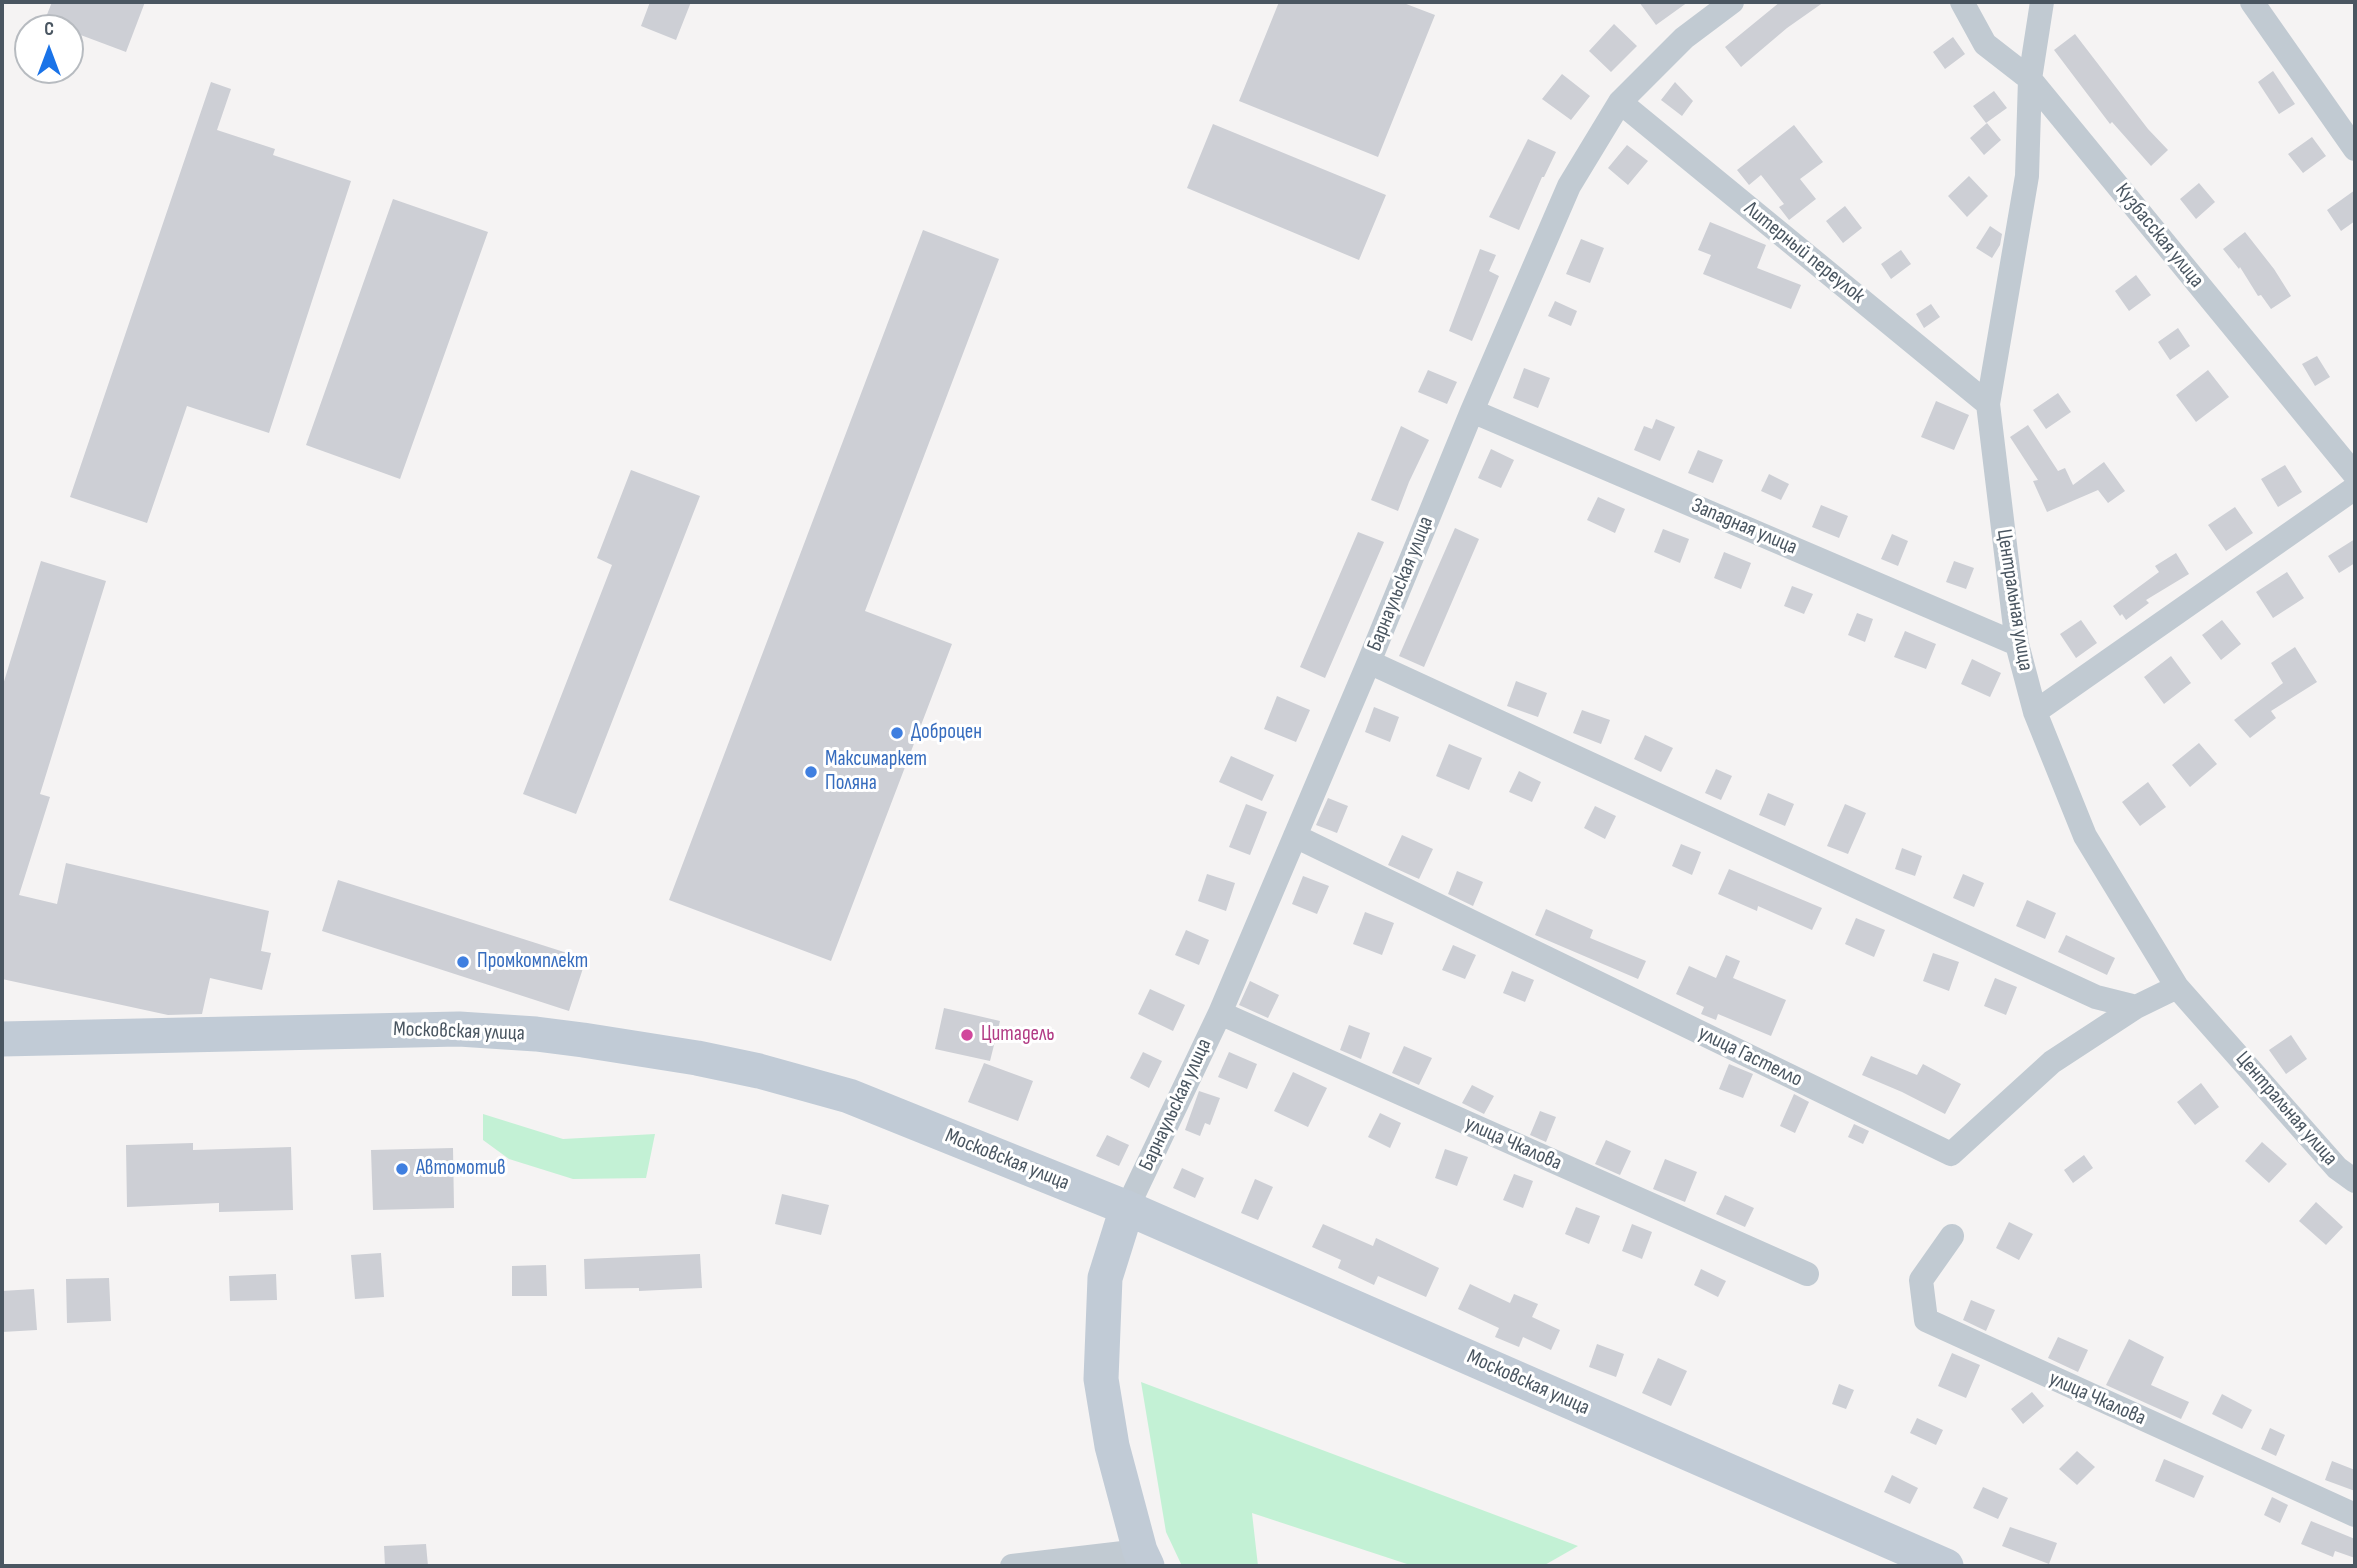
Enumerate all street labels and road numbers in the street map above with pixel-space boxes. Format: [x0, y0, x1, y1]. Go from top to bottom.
street label: Кузбасская улица [2109, 179, 2209, 293]
street label: Литерный переулок [1739, 197, 1869, 309]
street label: Западная улица [1687, 493, 1801, 561]
street label: Барнаульская улица [1363, 513, 1439, 655]
street label: Центральная улица [1990, 527, 2038, 673]
street label: Московская улица [393, 1017, 525, 1047]
street label: улица Гастелло [1694, 1021, 1806, 1093]
street label: Барнаульская улица [1134, 1035, 1218, 1175]
street label: Центральная улица [2230, 1047, 2342, 1171]
street label: улица Чкалова [1461, 1111, 1565, 1177]
street label: Московская улица [941, 1124, 1073, 1196]
street label: Московская улица [1463, 1345, 1593, 1421]
street label: улица Чкалова [2045, 1366, 2149, 1432]

